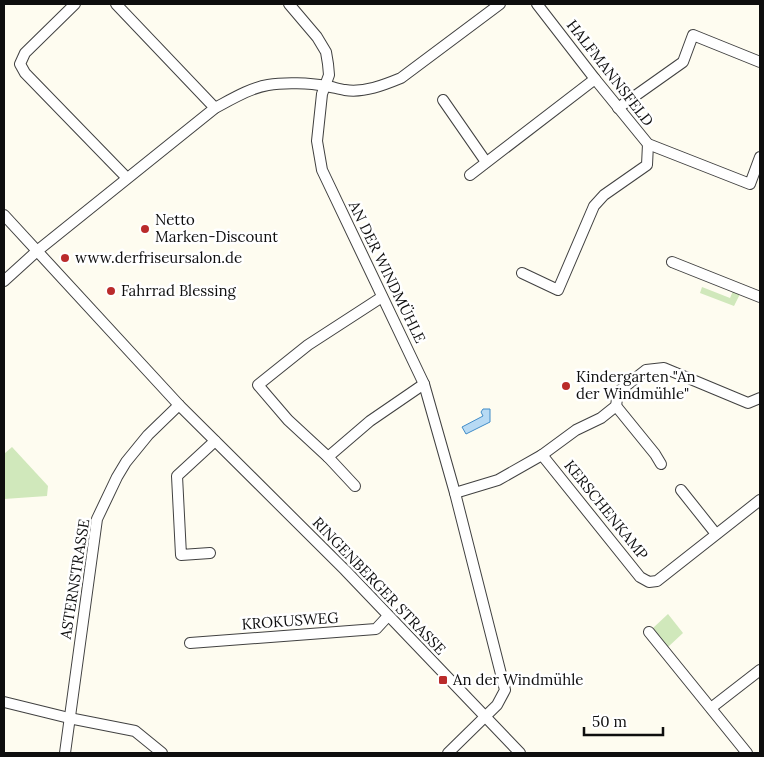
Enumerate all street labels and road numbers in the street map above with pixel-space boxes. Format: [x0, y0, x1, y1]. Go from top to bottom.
street label: HALFMANNSFELD [563, 16, 658, 130]
street label: AN DER WINDMÜHLE [344, 197, 430, 346]
street label: KERSCHENKAMP [560, 456, 652, 563]
street label: RINGENBERGER STRASSE [309, 513, 450, 658]
street label: ASTERNSTRASSE [55, 517, 93, 641]
street label: KROKUSWEG [241, 608, 340, 633]

